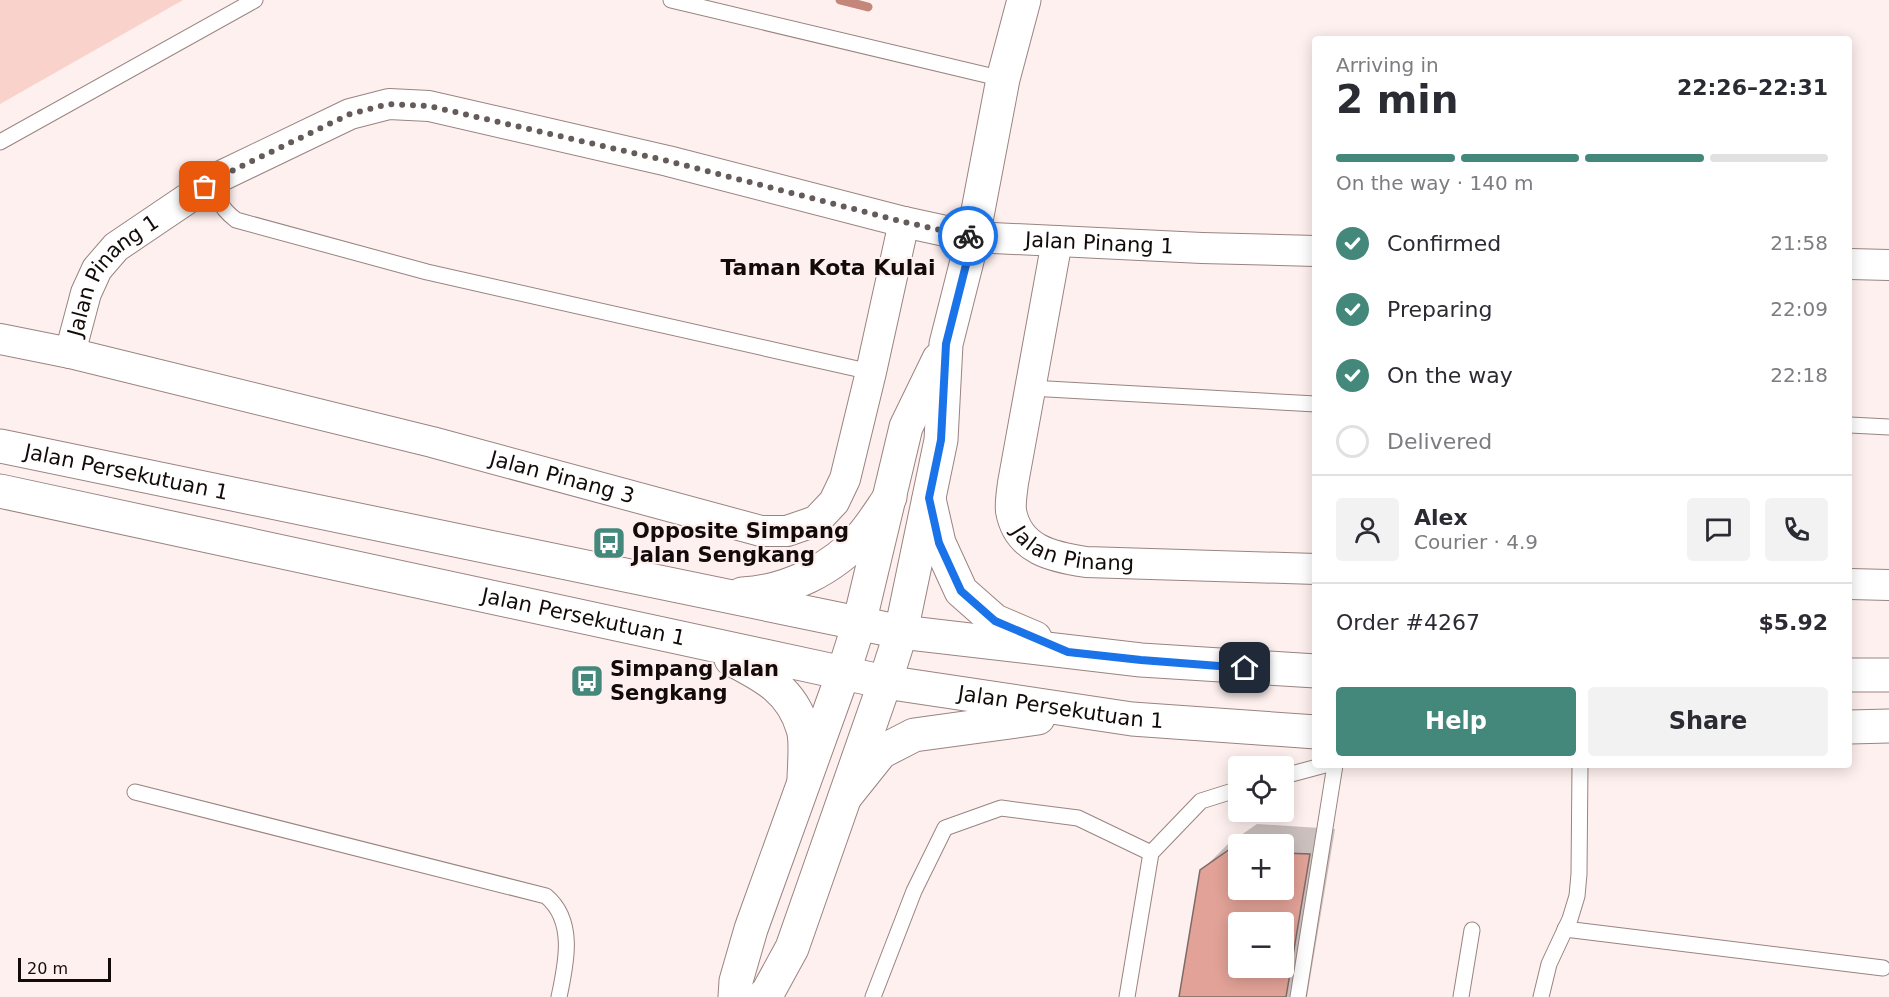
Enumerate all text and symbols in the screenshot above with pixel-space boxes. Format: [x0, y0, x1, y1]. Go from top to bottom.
text: Arriving in [1336, 53, 1439, 77]
text: 22:26–22:31 [1677, 75, 1828, 100]
text: 2 min [1336, 77, 1458, 122]
pin [179, 161, 230, 212]
icon: bag [188, 170, 221, 203]
text: On the way · 140 m [1336, 171, 1534, 195]
courier [938, 206, 998, 266]
street label: Jalan Pinang 1 [62, 210, 163, 341]
icon: bike [952, 220, 985, 253]
street label: Jalan Pinang 1 [1023, 227, 1174, 259]
icon: check [1336, 227, 1369, 260]
text: Confirmed [1387, 231, 1501, 256]
text: 21:58 [1770, 231, 1828, 255]
district label: Taman Kota Kulai [720, 255, 936, 280]
icon: check [1336, 293, 1369, 326]
text: Preparing [1387, 297, 1493, 322]
text: 22:09 [1770, 297, 1828, 321]
icon: check [1336, 359, 1369, 392]
text: On the way [1387, 363, 1513, 388]
text: 22:18 [1770, 363, 1828, 387]
text: Delivered [1387, 429, 1492, 454]
street label: Jalan Persekutuan 1 [20, 439, 231, 505]
street label: Jalan Pinang 3 [485, 446, 637, 508]
button: person [1336, 498, 1399, 561]
button: chat [1687, 498, 1750, 561]
button: phone [1765, 498, 1828, 561]
text: Alex [1414, 505, 1468, 530]
place label: Opposite Simpang Jalan Sengkang [630, 519, 849, 567]
street label: Jalan Pinang [1005, 520, 1134, 575]
bus stop icon: Opposite Simpang Jalan Sengkang [591, 525, 627, 561]
text: Courier · 4.9 [1414, 530, 1538, 554]
street label: Jalan Persekutuan 1 [478, 583, 688, 651]
text: Order #4267 [1336, 610, 1480, 635]
text: $5.92 [1758, 610, 1828, 635]
pin [1219, 642, 1270, 693]
icon: home [1228, 651, 1261, 684]
place label: Simpang Jalan Sengkang [610, 657, 779, 705]
bus stop icon: Simpang Jalan Sengkang [569, 663, 605, 699]
street label: Jalan Persekutuan 1 [954, 681, 1165, 733]
button: Help [1336, 687, 1576, 756]
button: Share [1588, 687, 1828, 756]
map controls [1228, 756, 1294, 978]
button: locate [1228, 756, 1294, 822]
button: + [1228, 834, 1294, 900]
button: − [1228, 912, 1294, 978]
scale bar [18, 955, 111, 982]
text: 20 m [27, 959, 68, 978]

